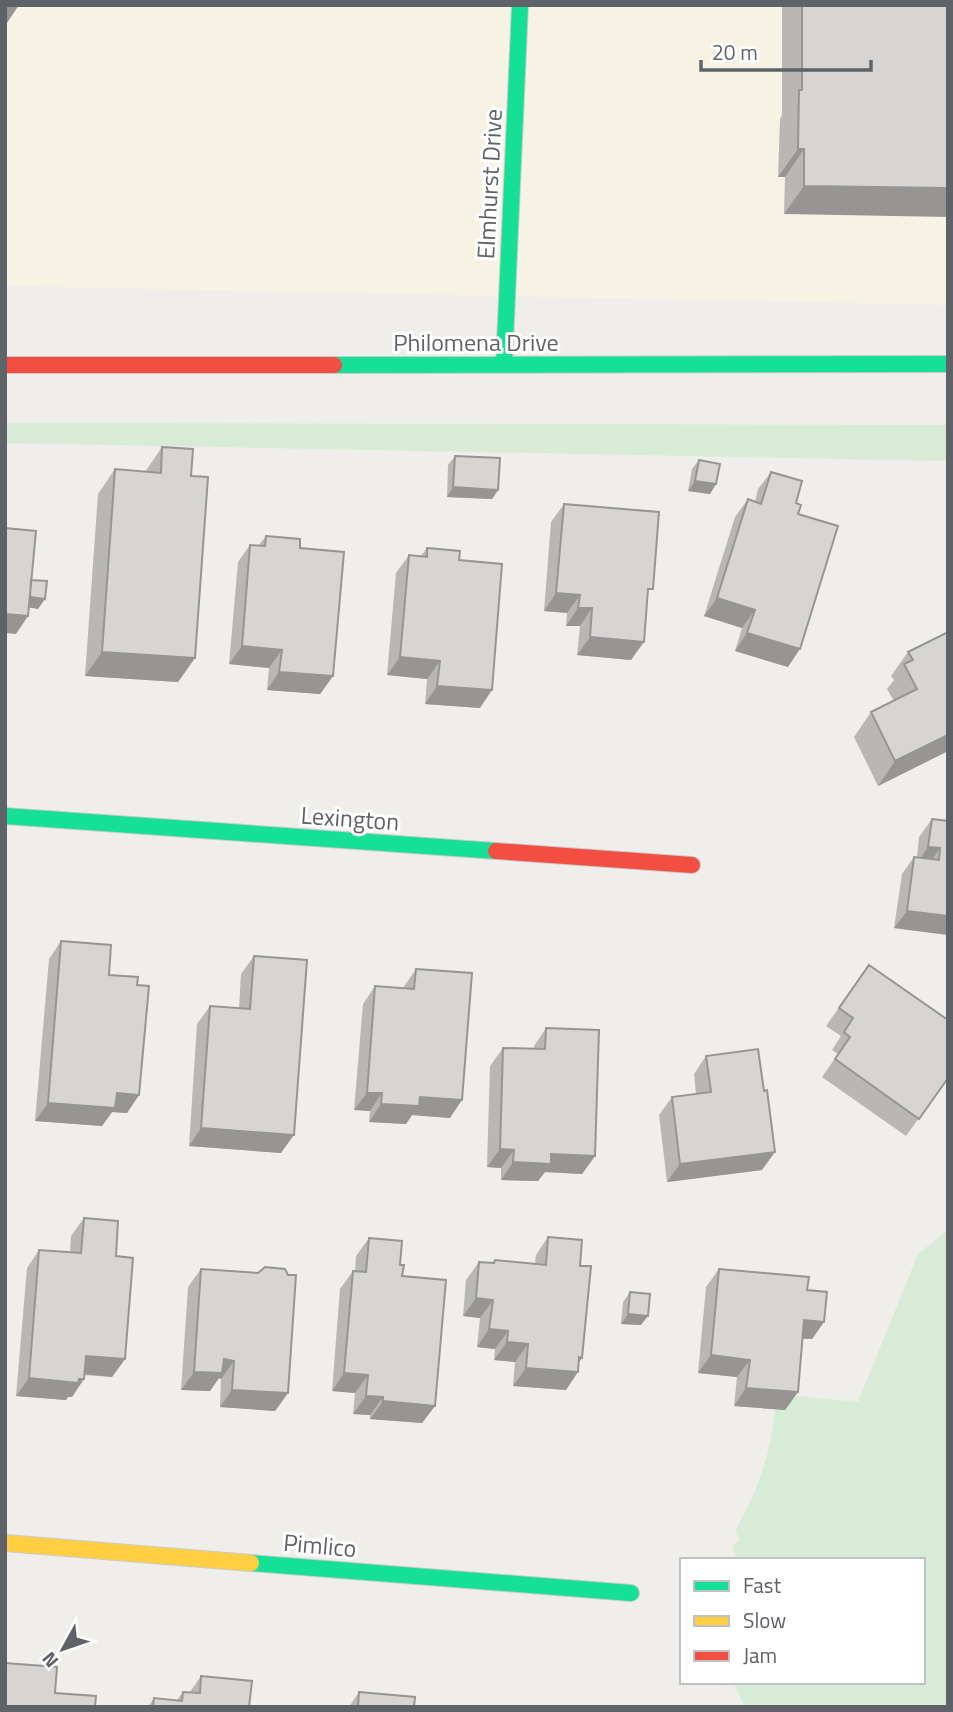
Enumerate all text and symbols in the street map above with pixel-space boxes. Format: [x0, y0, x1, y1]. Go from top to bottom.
scale bar [701, 28, 871, 72]
text: 20 m [712, 36, 758, 68]
street label: Elmhurst Drive [467, 108, 511, 260]
street label: Philomena Drive [393, 324, 559, 360]
street label: Lexington [300, 797, 400, 839]
street label: Pimlico [282, 1524, 358, 1566]
legend [680, 1558, 925, 1684]
text: Fast [743, 1569, 782, 1601]
text: Slow [743, 1604, 786, 1636]
north arrow [28, 1614, 98, 1684]
text: Jam [743, 1639, 777, 1671]
text: N [34, 1646, 65, 1675]

